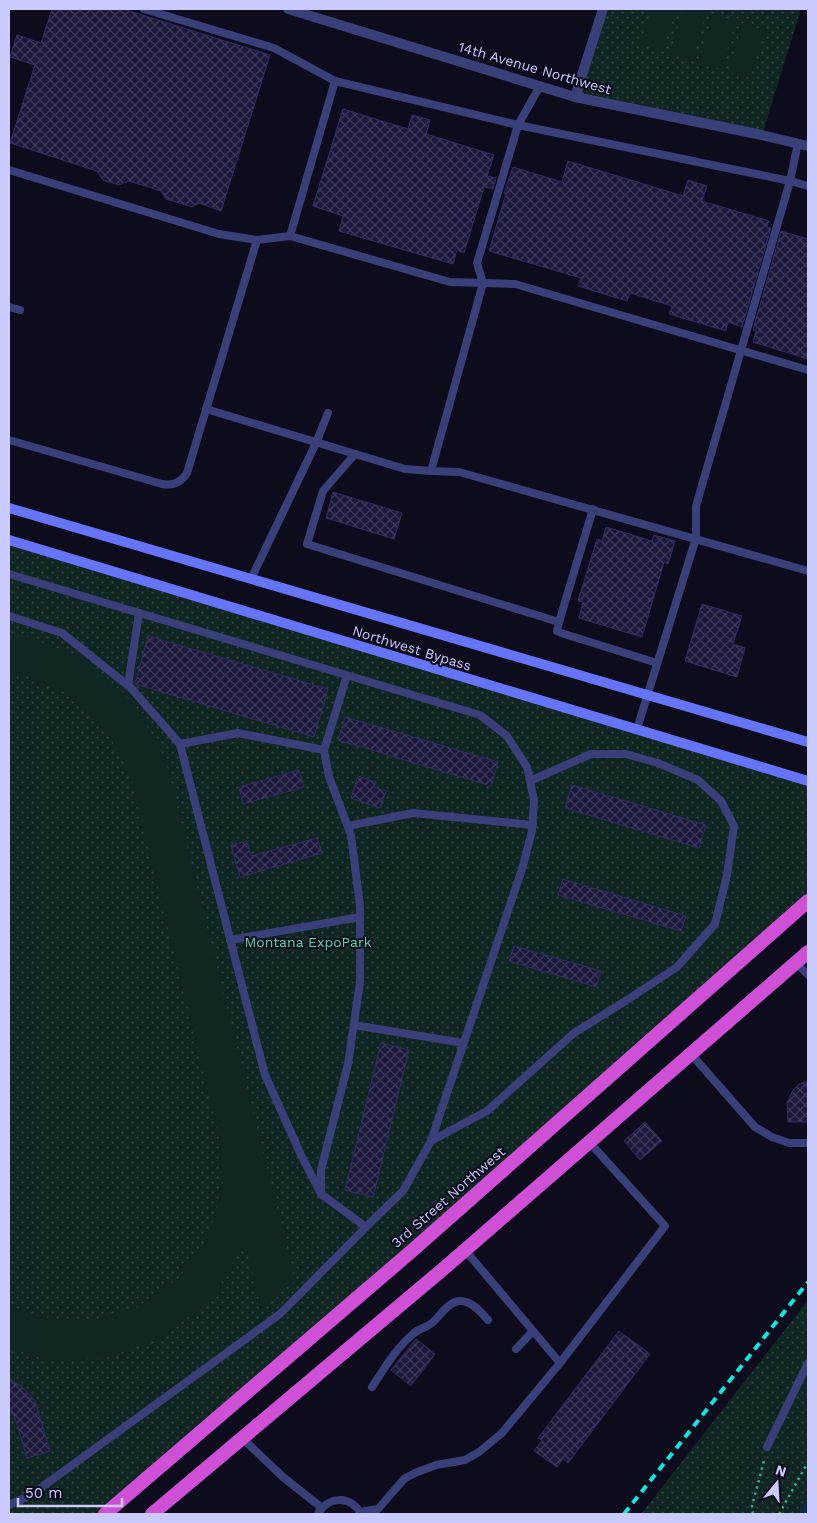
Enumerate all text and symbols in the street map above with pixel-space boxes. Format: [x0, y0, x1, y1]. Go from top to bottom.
street label: 14th Avenue Northwest [457, 39, 613, 98]
street label: Northwest Bypass [351, 622, 473, 674]
park label: Montana ExpoPark [244, 934, 372, 950]
street label: 3rd Street Northwest [388, 1143, 508, 1251]
north arrow [752, 1458, 802, 1508]
text: N [774, 1461, 788, 1480]
scale bar [18, 1476, 121, 1508]
text: 50 m [25, 1484, 62, 1502]

